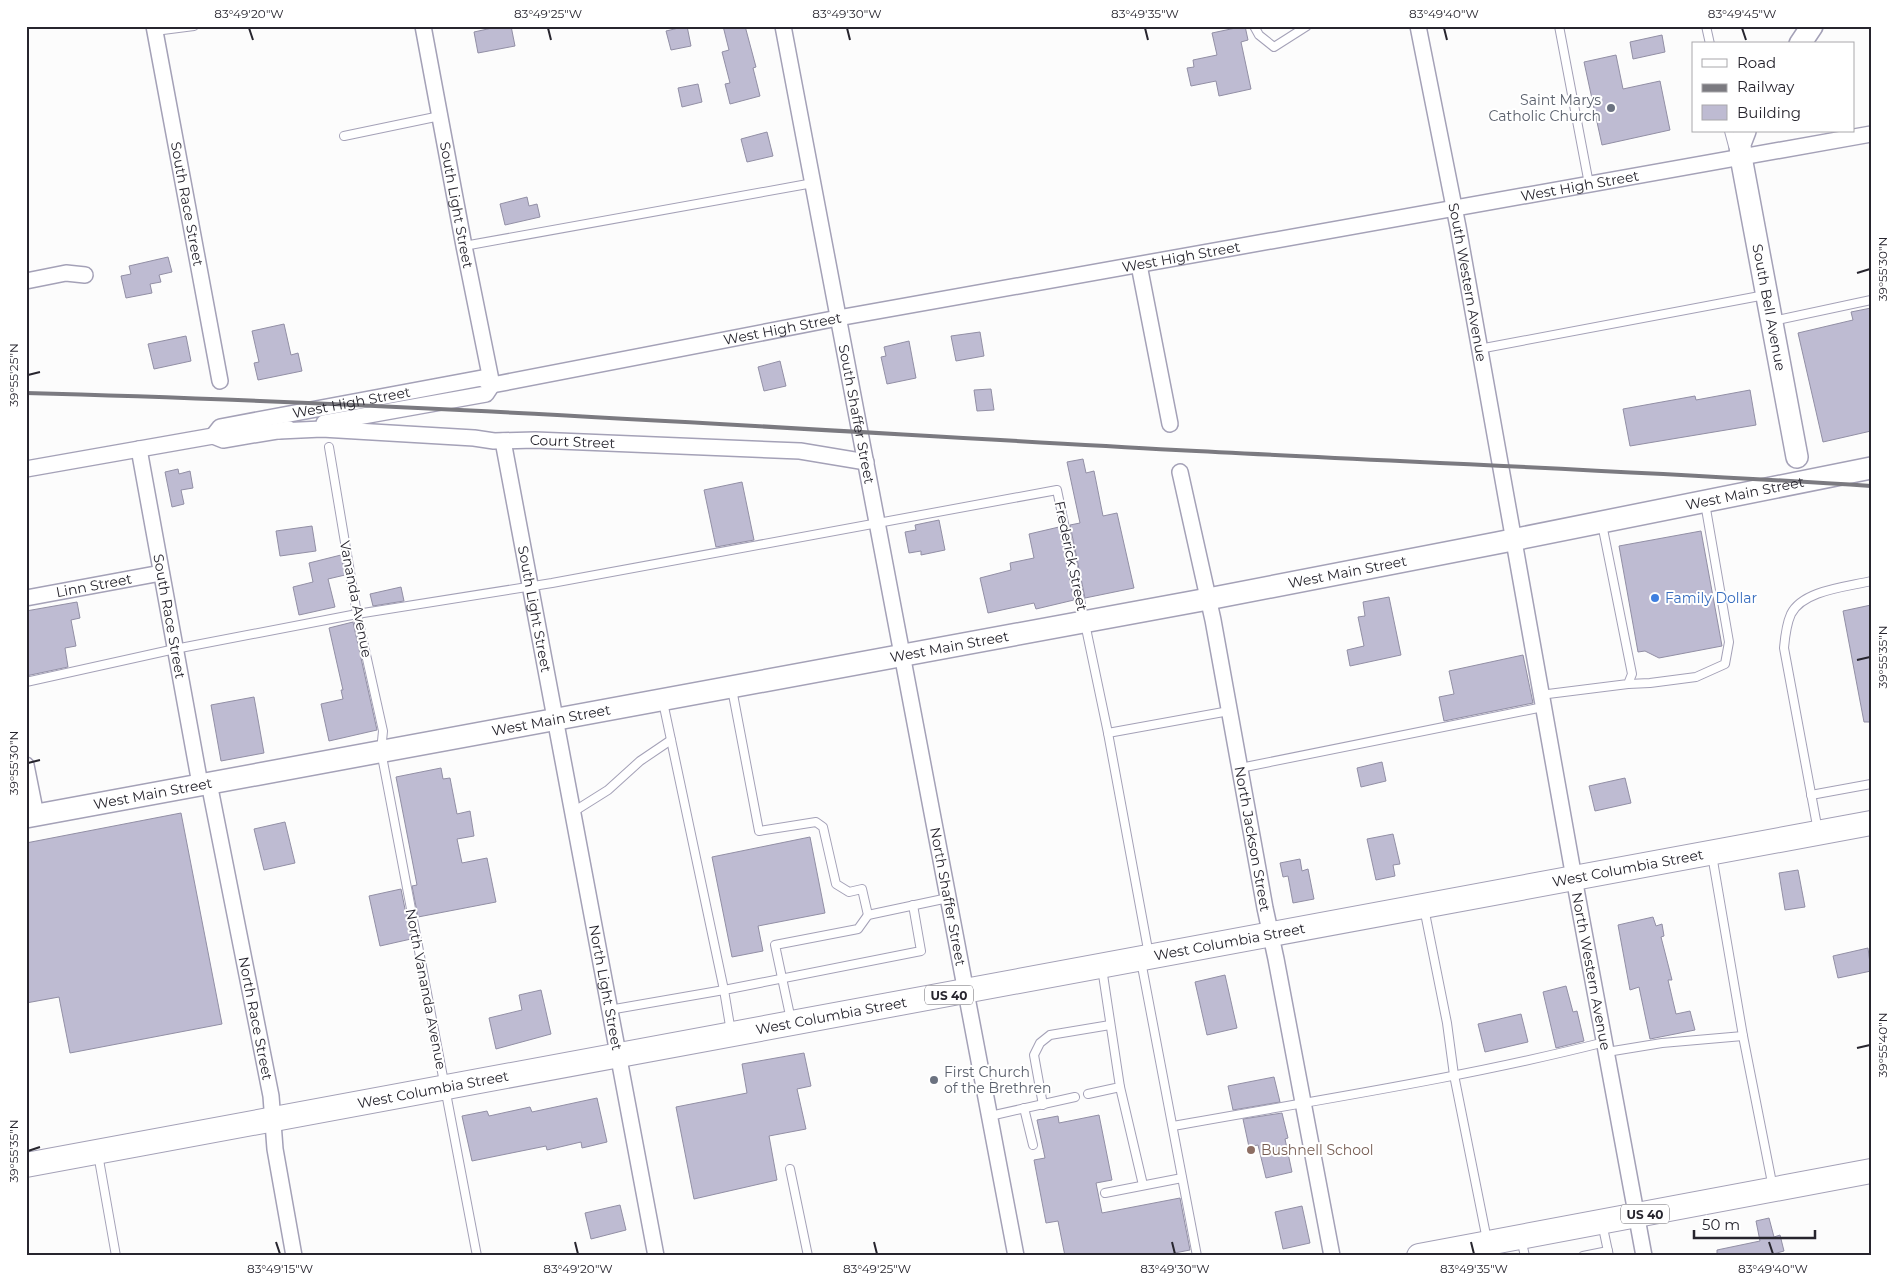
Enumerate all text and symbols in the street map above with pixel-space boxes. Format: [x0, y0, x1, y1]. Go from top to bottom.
text: 83°49'20"W [214, 6, 284, 21]
text: 83°49'25"W [514, 6, 582, 21]
text: 83°49'30"W [812, 6, 882, 21]
text: 83°49'35"W [1111, 6, 1179, 21]
text: 83°49'40"W [1409, 6, 1479, 21]
text: 83°49'45"W [1708, 6, 1776, 21]
legend [1692, 42, 1854, 132]
text: Road [1737, 53, 1776, 72]
text: Railway [1737, 77, 1795, 96]
place label: Saint Marys Catholic Church [1488, 91, 1601, 125]
marker: Saint Marys Catholic Church [1605, 102, 1617, 114]
text: Building [1737, 103, 1801, 122]
street label: South Race Street [167, 140, 208, 268]
street label: South Light Street [436, 140, 477, 270]
street label: West High Street [1519, 166, 1641, 205]
street label: South Western Avenue [1444, 201, 1491, 363]
street label: West High Street [1120, 237, 1242, 276]
text: 39°55'30"N [1875, 237, 1890, 301]
street label: South Bell Avenue [1748, 242, 1790, 372]
street label: West High Street [722, 309, 843, 349]
text: 39°55'25"N [6, 343, 21, 407]
street label: South Shaffer Street [835, 343, 879, 486]
street label: West High Street [291, 383, 412, 422]
street label: Court Street [530, 431, 616, 452]
street label: West Main Street [1684, 473, 1806, 514]
street label: Frederick Street [1051, 499, 1092, 613]
street label: Vananda Avenue [336, 539, 376, 659]
street label: South Light Street [514, 544, 555, 674]
street label: West Main Street [1287, 552, 1409, 592]
street label: South Race Street [149, 553, 190, 680]
street label: Linn Street [54, 570, 134, 601]
place label: Family Dollar [1665, 589, 1758, 607]
marker: Family Dollar [1649, 592, 1661, 604]
text: 39°55'35"N [1875, 625, 1890, 689]
street label: West Main Street [889, 627, 1011, 666]
street label: West Main Street [490, 700, 612, 740]
text: 39°55'30"N [6, 731, 21, 795]
street label: North Jackson Street [1231, 765, 1275, 913]
street label: West Main Street [92, 774, 214, 813]
street label: North Shaffer Street [926, 826, 970, 968]
street label: West Columbia Street [1551, 845, 1705, 891]
street label: North Western Avenue [1568, 891, 1615, 1052]
street label: North Vananda Avenue [402, 907, 450, 1071]
street label: West Columbia Street [1152, 919, 1307, 965]
street label: North Light Street [585, 923, 626, 1052]
street label: North Race Street [235, 955, 277, 1082]
road number: US 40 [925, 986, 973, 1004]
street label: West Columbia Street [754, 993, 909, 1039]
text: 39°55'40"N [1875, 1013, 1890, 1077]
place label: First Church of the Brethren [944, 1063, 1051, 1097]
street label: West Columbia Street [356, 1067, 510, 1112]
marker: First Church of the Brethren [928, 1074, 940, 1086]
text: 39°55'35"N [6, 1119, 21, 1183]
place label: Bushnell School [1261, 1141, 1374, 1159]
marker: Bushnell School [1245, 1144, 1257, 1156]
road number: US 40 [1621, 1204, 1669, 1224]
scale bar [1694, 1207, 1816, 1239]
text: 50 m [1702, 1215, 1740, 1234]
text: 83°49'15"W [247, 1261, 313, 1276]
text: 83°49'20"W [543, 1261, 613, 1276]
text: 83°49'25"W [843, 1261, 911, 1276]
text: 83°49'30"W [1140, 1261, 1210, 1276]
text: 83°49'35"W [1440, 1261, 1508, 1276]
text: 83°49'40"W [1738, 1261, 1808, 1276]

